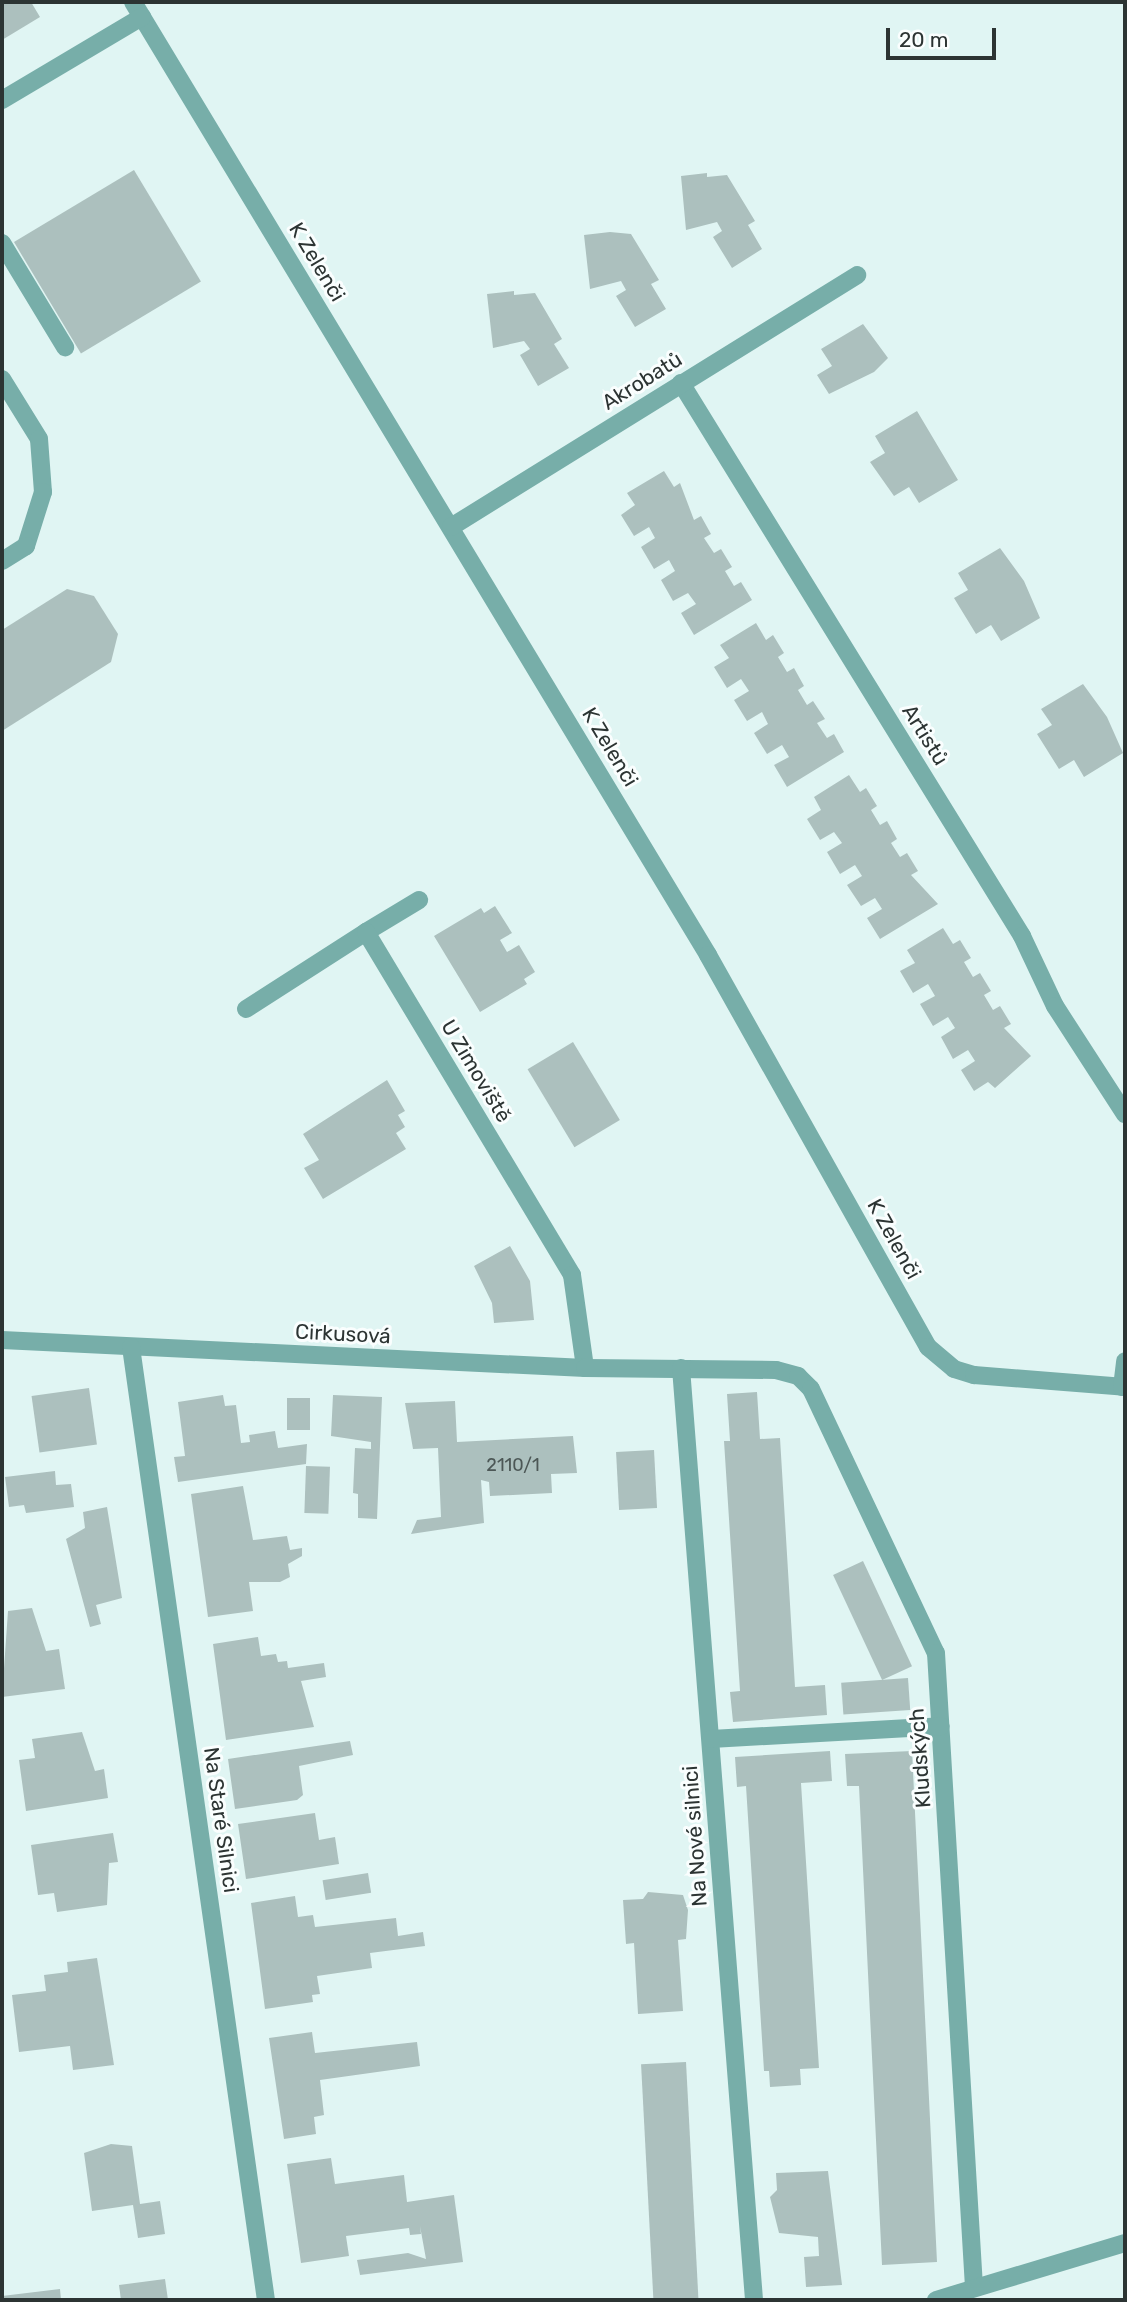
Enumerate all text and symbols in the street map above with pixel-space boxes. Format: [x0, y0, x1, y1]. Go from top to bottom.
scale bar [889, 14, 999, 58]
text: 20 m [899, 27, 948, 52]
street label: K Zelenči [284, 218, 350, 306]
street label: Akrobatů [597, 347, 687, 415]
street label: Artistů [897, 700, 953, 770]
street label: K Zelenči [577, 703, 643, 791]
street label: U Zimoviště [436, 1015, 516, 1127]
street label: K Zelenči [862, 1194, 926, 1284]
street label: Cirkusová [295, 1319, 391, 1349]
house number: 2110/1 [486, 1454, 540, 1476]
street label: Kludských [904, 1707, 936, 1809]
street label: Na Staré Silnici [198, 1746, 244, 1894]
street label: Na Nové silnici [678, 1765, 712, 1907]

